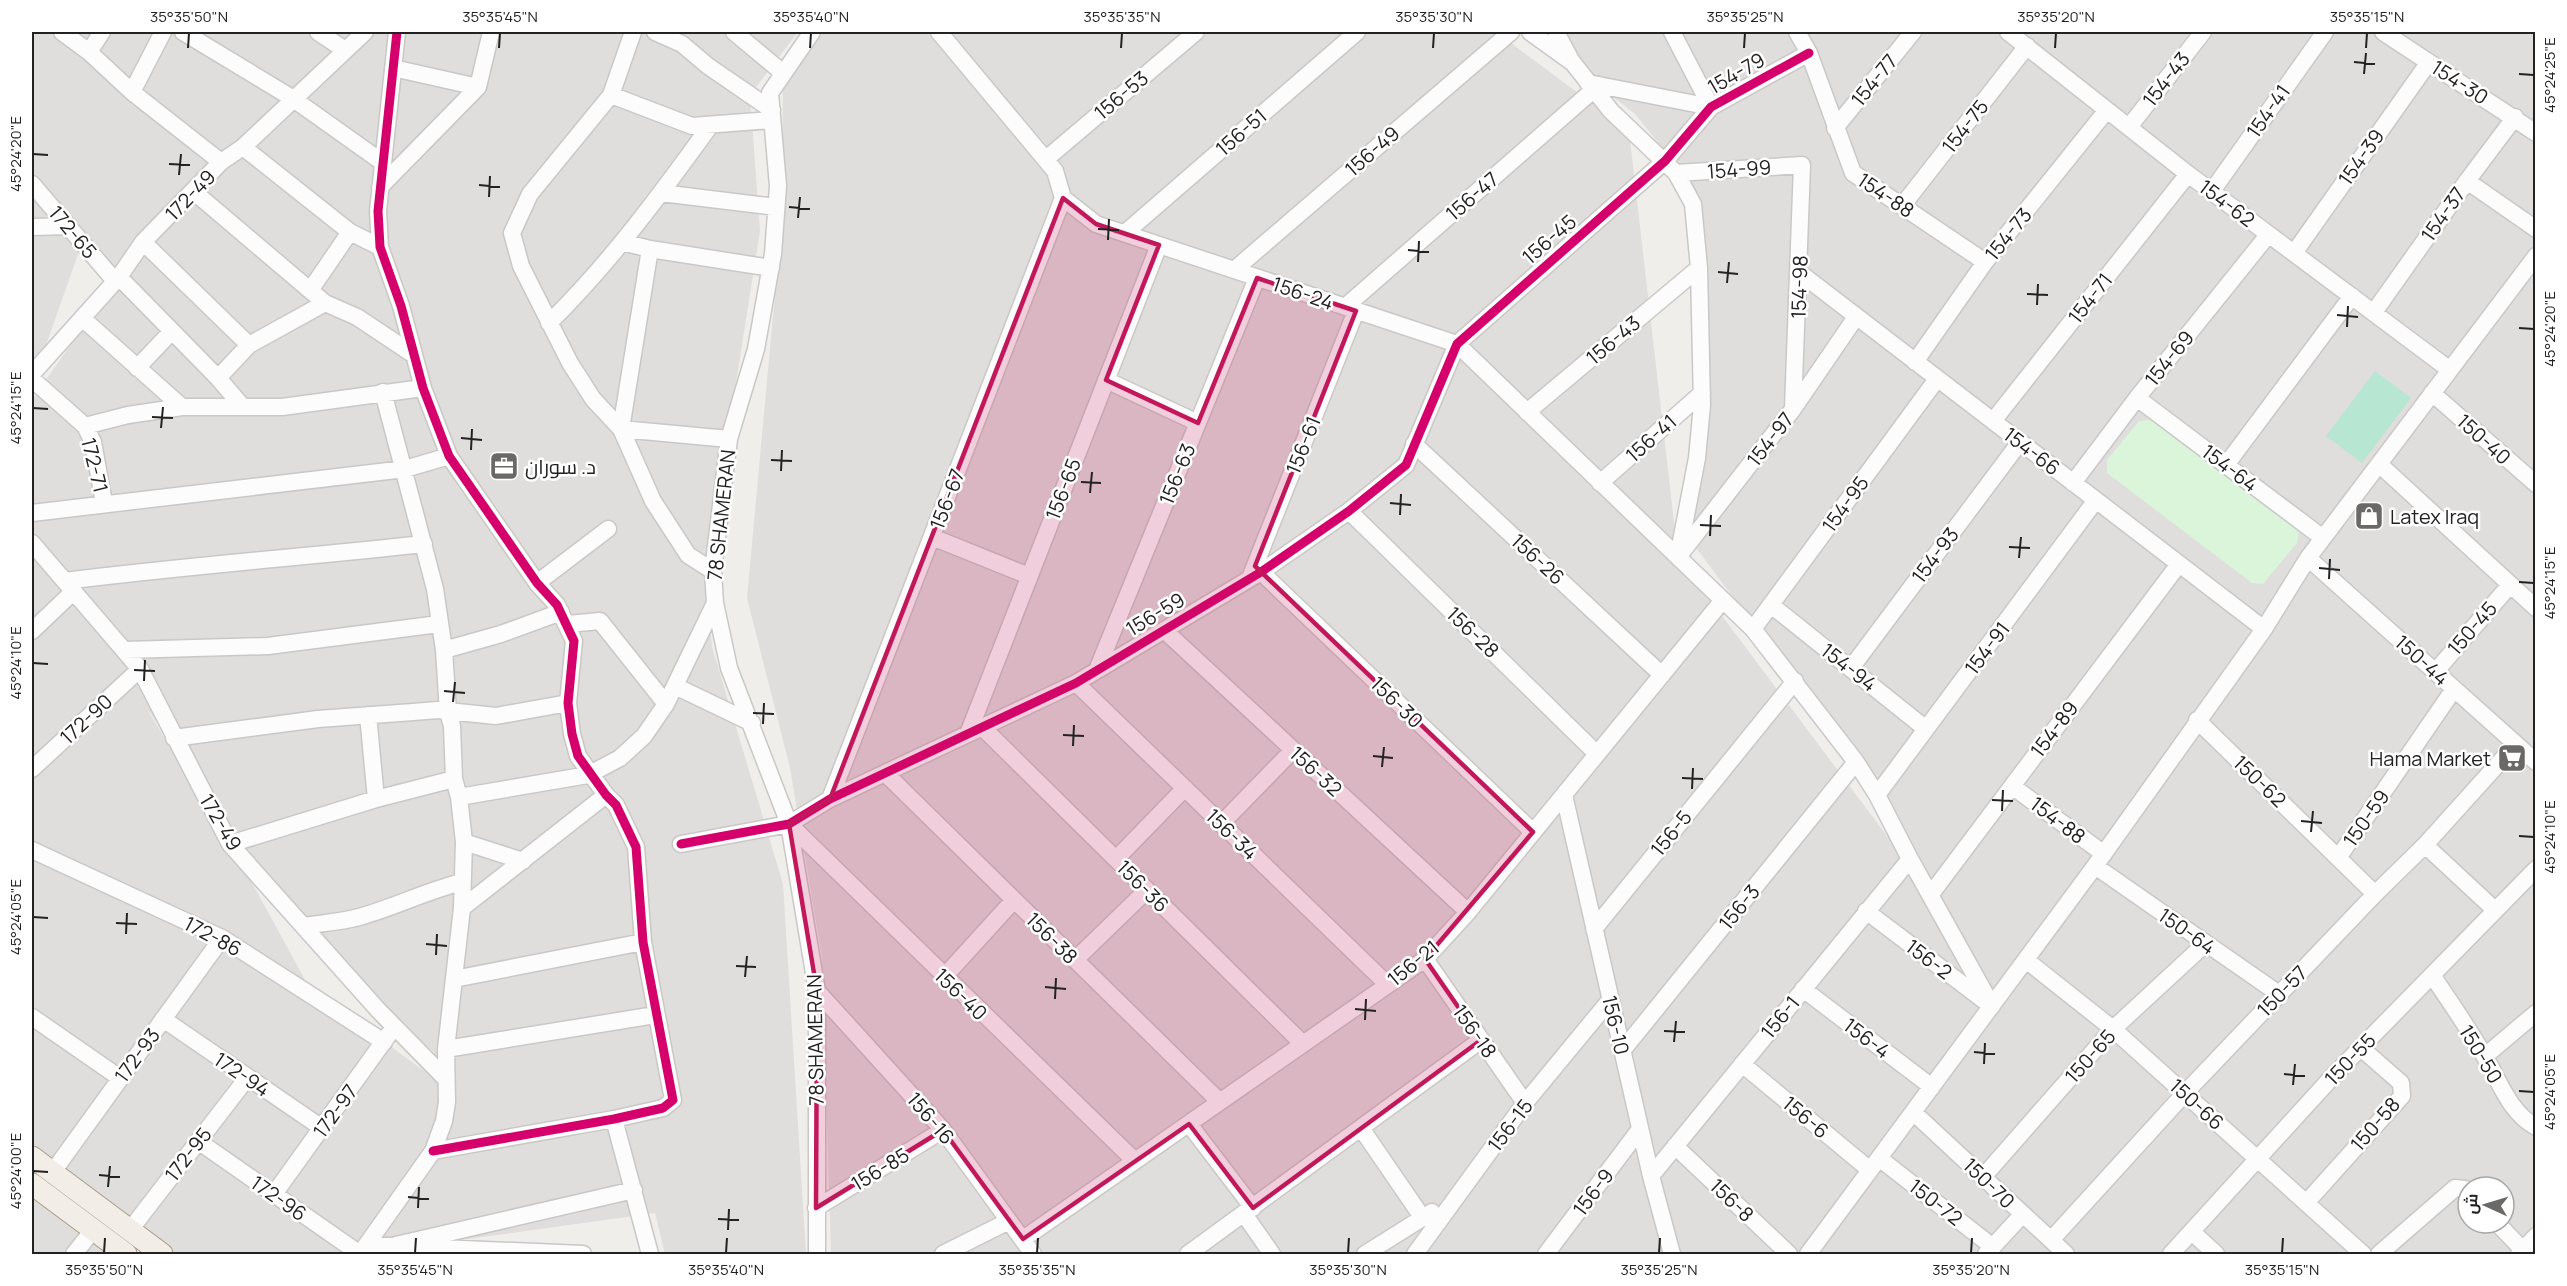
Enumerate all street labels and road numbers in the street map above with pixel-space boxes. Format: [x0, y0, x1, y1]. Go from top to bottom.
street label: 154-79 [1702, 46, 1770, 100]
street label: 154-43 [2136, 46, 2196, 112]
street label: 154-77 [1845, 48, 1903, 112]
street label: 154-30 [2426, 54, 2494, 110]
street label: 156-53 [1088, 64, 1154, 126]
street label: 154-41 [2240, 79, 2296, 143]
street label: 154-75 [1936, 94, 1994, 158]
street label: 156-51 [1210, 102, 1272, 162]
street label: 156-49 [1339, 120, 1405, 182]
street label: 154-39 [2332, 123, 2390, 191]
street label: 154-99 [1706, 153, 1772, 185]
street label: 172-49 [159, 163, 221, 227]
street label: 156-47 [1440, 165, 1504, 227]
street label: 154-88 [1852, 166, 1920, 224]
street label: 154-62 [2194, 173, 2260, 233]
street label: 154-37 [2415, 181, 2471, 247]
street label: 172-65 [43, 200, 103, 264]
street label: 154-73 [1978, 202, 2038, 266]
street label: 156-45 [1516, 208, 1582, 270]
street label: 154-98 [1784, 255, 1814, 319]
street label: 154-71 [2062, 267, 2118, 329]
street label: 156-24 [1269, 270, 1337, 316]
street label: 156-43 [1580, 309, 1646, 371]
street label: 154-69 [2138, 325, 2200, 391]
street label: 154-97 [1740, 406, 1800, 472]
street label: 156-41 [1620, 408, 1682, 468]
street label: 150-40 [2451, 408, 2517, 470]
street label: 156-61 [1279, 412, 1327, 478]
street label: 154-66 [1998, 421, 2066, 481]
street label: 172-71 [75, 435, 115, 495]
street label: 154-64 [2196, 438, 2264, 498]
street label: 156-63 [1153, 439, 1201, 509]
street label: 78 SHAMERAN [701, 448, 741, 582]
street label: 156-65 [1039, 454, 1087, 524]
street label: 156-67 [923, 465, 971, 533]
street label: 154-95 [1815, 470, 1875, 538]
street label: 154-93 [1905, 522, 1965, 588]
street label: 156-26 [1505, 527, 1571, 591]
street label: 156-59 [1121, 586, 1189, 642]
street label: 150-45 [2441, 595, 2503, 661]
street label: 156-28 [1441, 600, 1505, 664]
street label: 154-91 [1958, 616, 2016, 680]
street label: 150-44 [2389, 629, 2455, 691]
street label: 154-94 [1816, 637, 1882, 697]
street label: 156-30 [1365, 670, 1429, 734]
street label: 172-90 [54, 688, 118, 750]
street label: 154-89 [2024, 695, 2084, 763]
street label: 156-32 [1284, 740, 1348, 802]
street label: 150-62 [2228, 749, 2292, 813]
street label: 150-59 [2337, 784, 2395, 852]
street label: 172-49 [194, 789, 248, 855]
street label: 154-88 [2025, 790, 2091, 850]
street label: 156-34 [1200, 802, 1264, 866]
street label: 156-5 [1644, 804, 1698, 862]
street label: 156-36 [1111, 854, 1175, 918]
street label: 156-3 [1712, 879, 1766, 935]
street label: 150-64 [2153, 902, 2221, 960]
street label: 156-38 [1020, 906, 1084, 970]
street label: 172-86 [179, 910, 247, 962]
street label: 156-2 [1900, 933, 1958, 985]
street label: 156-21 [1381, 934, 1445, 992]
street label: 150-57 [2251, 959, 2313, 1023]
street label: 156-40 [929, 962, 993, 1026]
street label: 78 SHAMERAN [800, 974, 830, 1106]
street label: 156-1 [1754, 990, 1806, 1044]
street label: 156-10 [1596, 993, 1636, 1057]
street label: 156-18 [1447, 999, 1503, 1063]
street label: 156-4 [1838, 1012, 1896, 1064]
street label: 150-50 [2453, 1020, 2509, 1088]
street label: 172-93 [108, 1022, 166, 1088]
street label: 150-65 [2059, 1023, 2121, 1089]
street label: 150-55 [2318, 1027, 2382, 1091]
street label: 172-94 [209, 1046, 275, 1102]
street label: 150-66 [2164, 1072, 2230, 1136]
street label: 172-97 [306, 1079, 364, 1143]
street label: 156-16 [901, 1086, 961, 1150]
street label: 156-6 [1777, 1090, 1835, 1144]
street label: 150-58 [2344, 1091, 2406, 1157]
street label: 156-15 [1481, 1093, 1539, 1157]
street label: 172-95 [158, 1121, 218, 1187]
street label: 156-85 [846, 1141, 914, 1197]
street label: 150-70 [1957, 1152, 2021, 1214]
street label: 156-9 [1566, 1163, 1620, 1221]
street label: 172-96 [246, 1169, 312, 1227]
street label: 156-8 [1704, 1172, 1760, 1228]
street label: 150-72 [1904, 1172, 1968, 1232]

